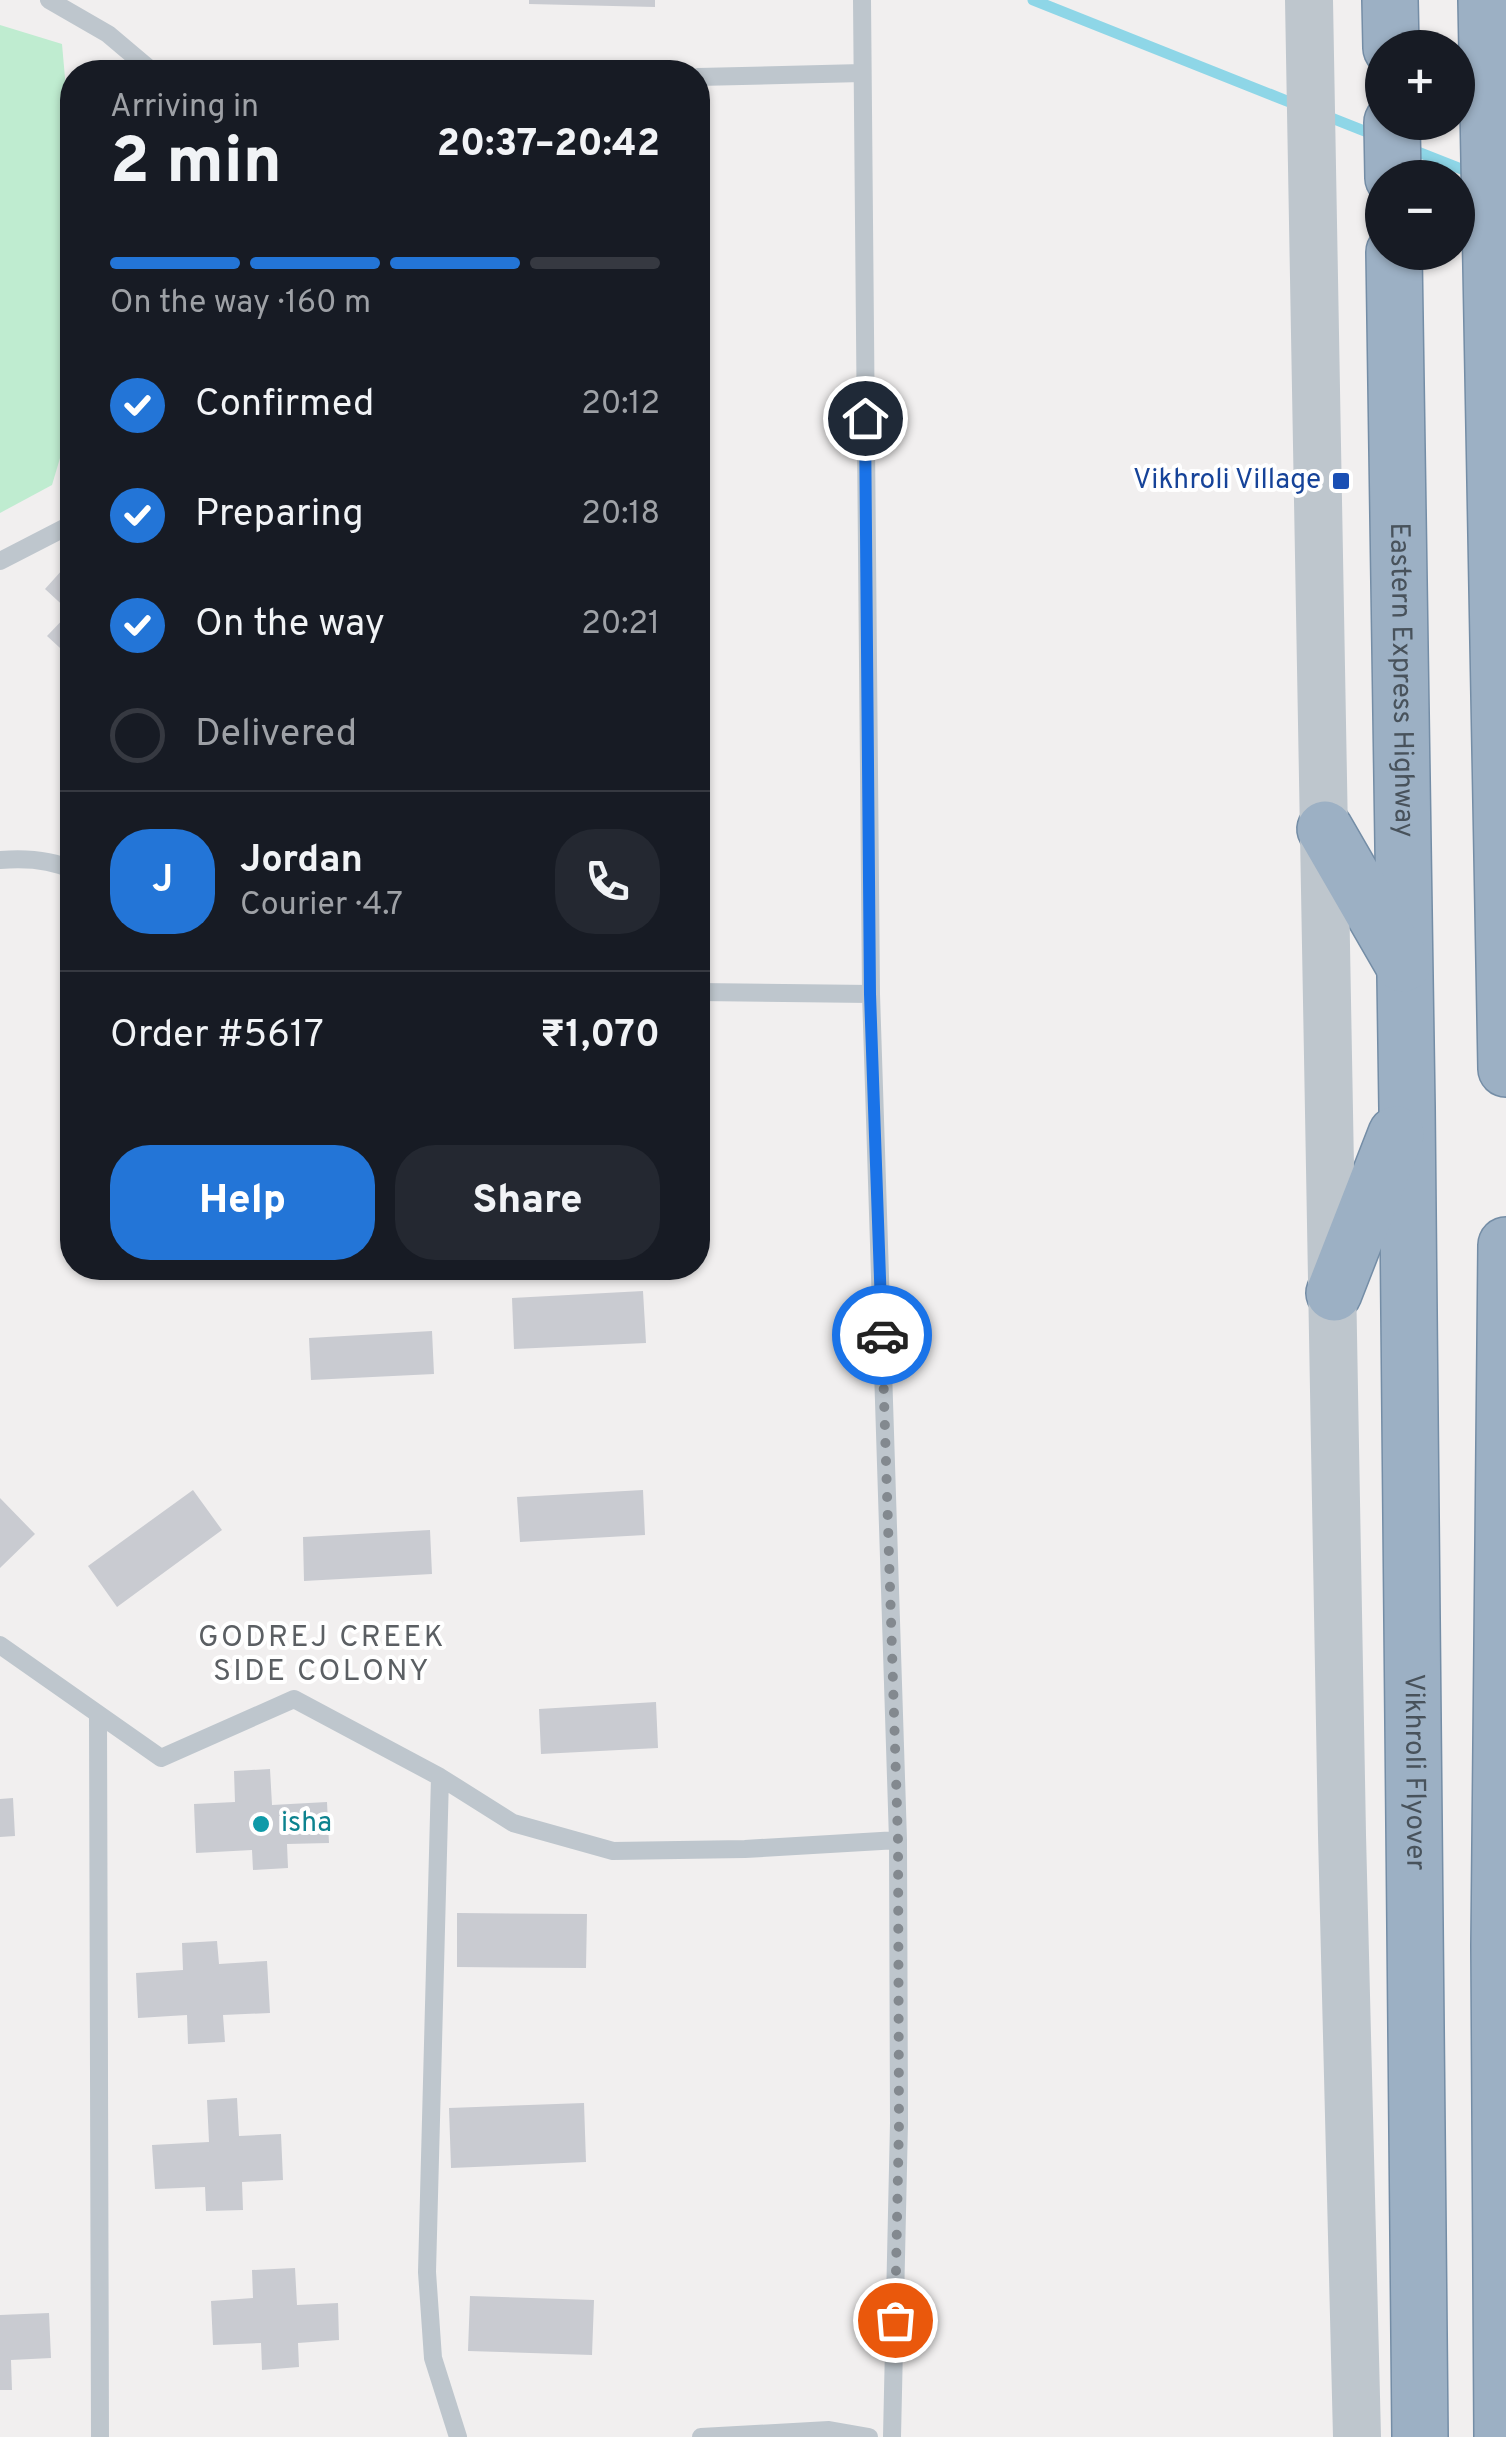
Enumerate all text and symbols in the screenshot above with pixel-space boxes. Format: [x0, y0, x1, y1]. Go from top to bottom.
map controls [1365, 30, 1475, 270]
button: + [1365, 30, 1475, 140]
text: Arriving in [110, 88, 259, 128]
text: 20:37–20:42 [437, 121, 660, 170]
text: 2 min [110, 124, 282, 206]
button: − [1365, 160, 1475, 270]
text: On the way · 160 m [110, 284, 371, 324]
pin [823, 376, 908, 461]
icon: check [110, 378, 165, 433]
text: Confirmed [195, 381, 374, 430]
text: 20:12 [581, 385, 660, 425]
icon: home [838, 391, 893, 446]
place label: Vikhroli Village [1133, 463, 1321, 499]
marker: Vikhroli Village [1330, 470, 1352, 492]
icon: check [110, 488, 165, 543]
text: Preparing [195, 491, 364, 540]
text: 20:18 [581, 495, 660, 535]
street label: Eastern Express Highway [1380, 522, 1421, 838]
icon: check [110, 598, 165, 653]
text: On the way [195, 601, 385, 650]
text: 20:21 [581, 605, 660, 645]
text: Delivered [195, 711, 357, 760]
button: phone [555, 829, 660, 934]
text: Jordan [240, 837, 363, 886]
text: J [152, 857, 173, 906]
text: Courier · 4.7 [240, 886, 403, 926]
text: Order #5617 [110, 1012, 324, 1061]
text: ₹1,070 [540, 1012, 660, 1061]
button: Help [110, 1145, 375, 1260]
button: Share [395, 1145, 660, 1260]
courier [832, 1285, 932, 1385]
icon: car [855, 1308, 910, 1363]
district label: GODREJ CREEK SIDE COLONY [198, 1620, 446, 1691]
street label: Vikhroli Flyover [1395, 1673, 1432, 1871]
place label: isha [281, 1806, 332, 1842]
marker: isha [250, 1813, 272, 1835]
pin [853, 2278, 938, 2363]
icon: bag [868, 2293, 923, 2348]

